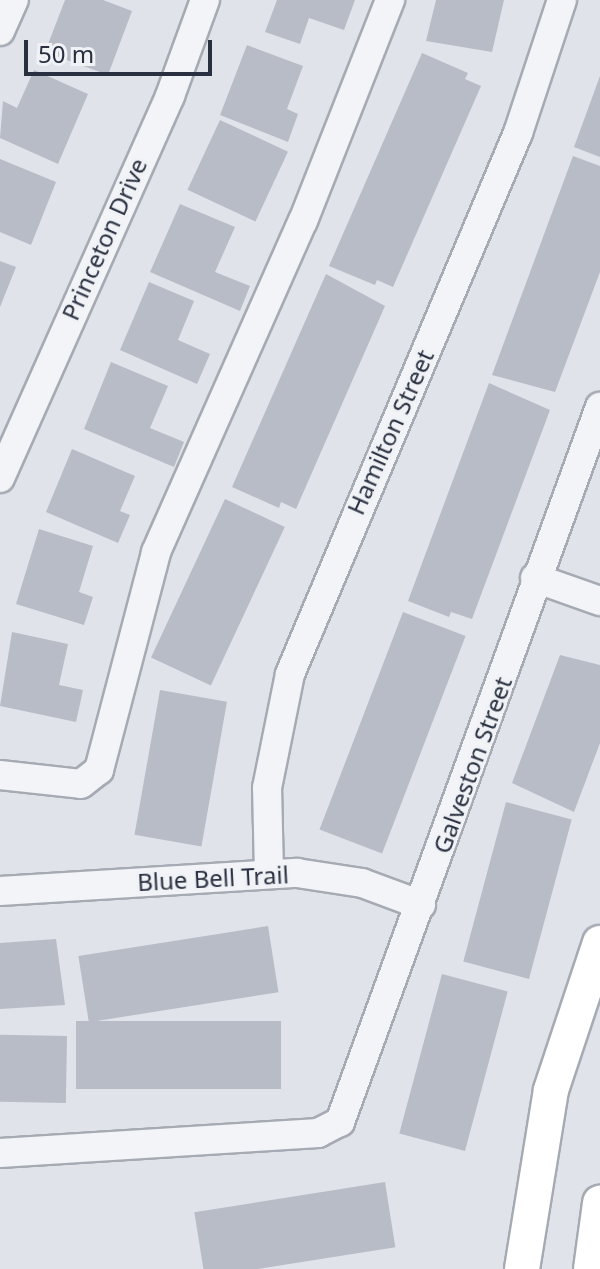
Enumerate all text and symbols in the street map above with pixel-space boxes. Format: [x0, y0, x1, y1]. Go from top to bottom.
scale bar [28, 24, 216, 74]
text: 50 m [38, 37, 94, 70]
street label: Princeton Drive [55, 154, 153, 324]
street label: Hamilton Street [341, 345, 439, 519]
street label: Galveston Street [427, 673, 517, 857]
street label: Blue Bell Trail [137, 860, 289, 896]

